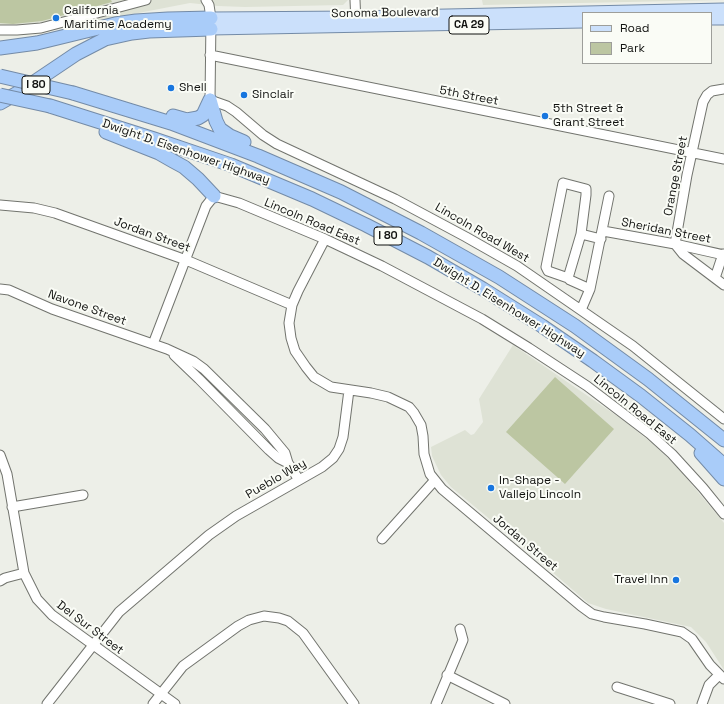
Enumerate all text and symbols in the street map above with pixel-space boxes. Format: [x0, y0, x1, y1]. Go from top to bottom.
place label: California Maritime Academy [64, 4, 172, 32]
street label: Sonoma Boulevard [331, 5, 439, 21]
legend [582, 12, 712, 64]
marker: California Maritime Academy [51, 13, 61, 23]
road number: CA 29 [449, 16, 489, 34]
text: Road [620, 20, 649, 36]
text: Park [620, 40, 645, 56]
road number: I 80 [22, 76, 50, 94]
place label: Shell [179, 81, 207, 95]
marker: Shell [166, 83, 176, 93]
street label: 5th Street [438, 83, 500, 109]
place label: Sinclair [252, 88, 294, 102]
marker: Sinclair [239, 90, 249, 100]
place label: 5th Street & Grant Street [553, 102, 625, 130]
marker: 5th Street & Grant Street [540, 111, 550, 121]
street label: Dwight D. Eisenhower Highway [100, 116, 272, 188]
street label: Orange Street [661, 135, 691, 217]
street label: Lincoln Road East [262, 195, 362, 249]
street label: Lincoln Road West [432, 200, 532, 266]
street label: Jordan Street [112, 215, 192, 255]
street label: Sheridan Street [620, 215, 712, 247]
road number: I 80 [374, 227, 402, 245]
street label: Dwight D. Eisenhower Highway [430, 255, 588, 361]
street label: Navone Street [46, 287, 128, 329]
street label: Lincoln Road East [591, 372, 679, 448]
street label: Pueblo Way [243, 456, 309, 502]
place label: In-Shape - Vallejo Lincoln [499, 474, 581, 502]
marker: In-Shape - Vallejo Lincoln [486, 483, 496, 493]
street label: Jordan Street [490, 512, 560, 574]
place label: Travel Inn [614, 573, 668, 587]
marker: Travel Inn [671, 575, 681, 585]
street label: Del Sur Street [54, 598, 126, 658]

